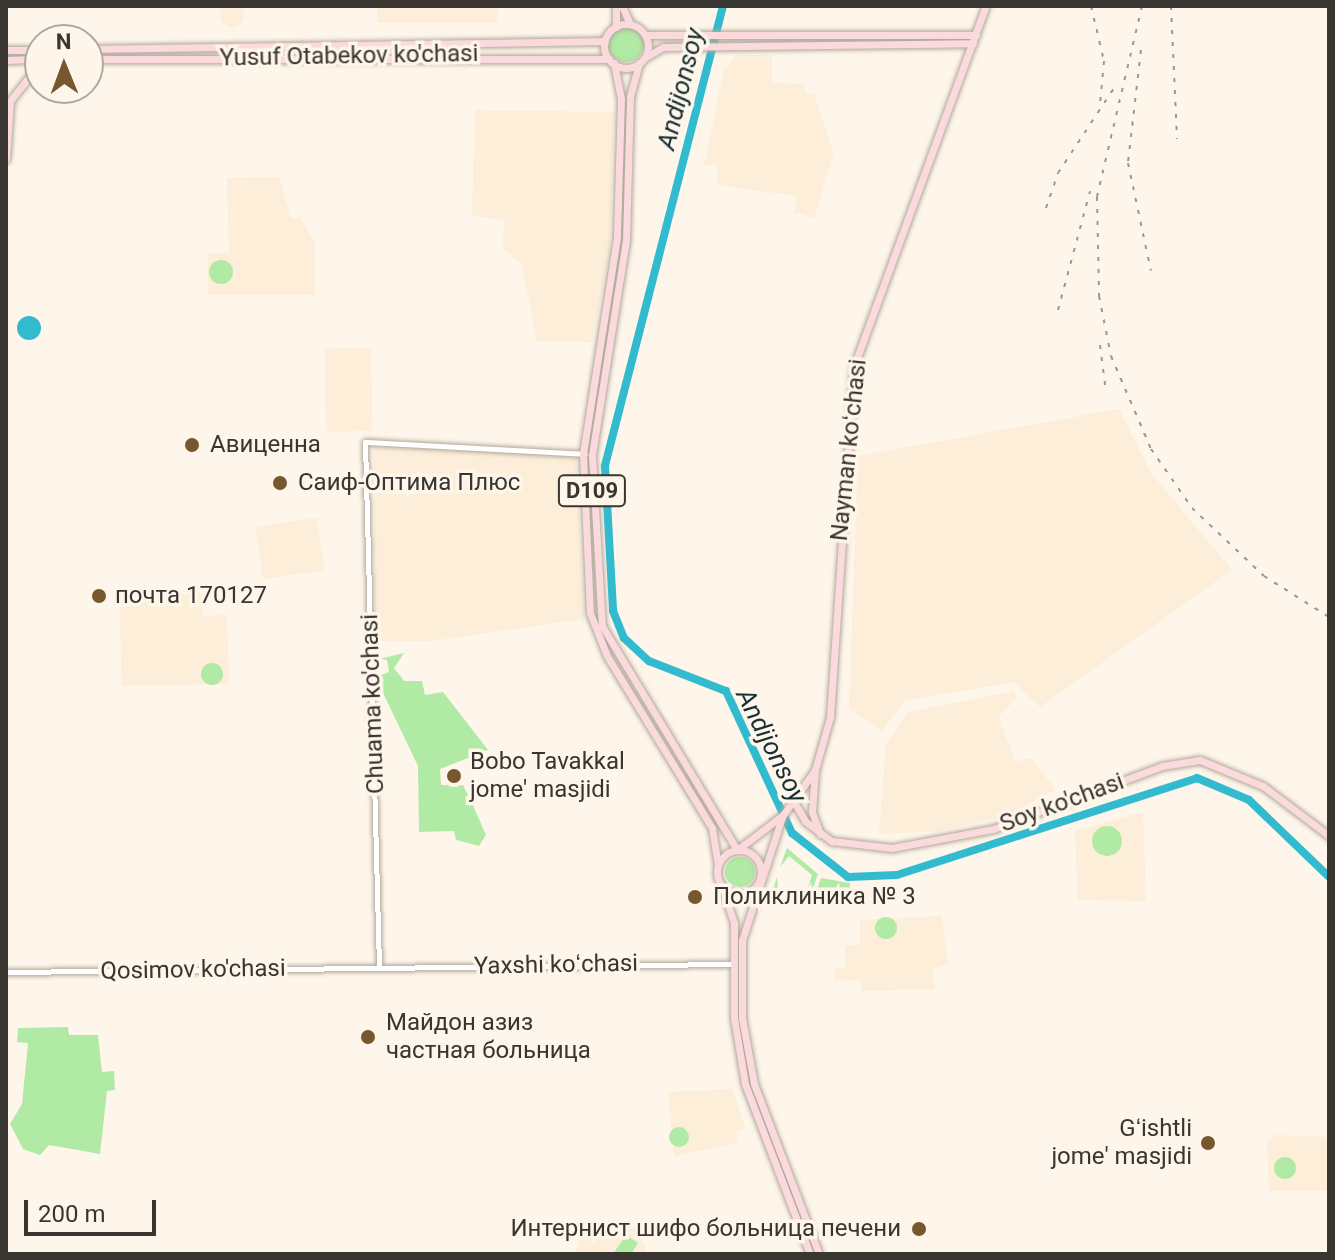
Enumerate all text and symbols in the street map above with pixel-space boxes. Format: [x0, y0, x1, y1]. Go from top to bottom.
north arrow [24, 24, 104, 104]
water label: Andijonsoy [651, 25, 711, 153]
text: N [56, 29, 72, 54]
street label: Yusuf Otabekov ko'chasi [219, 39, 479, 73]
street label: Nayman koʻchasi [825, 358, 873, 542]
place label: Авиценна [210, 431, 321, 459]
marker: Авиценна [181, 434, 203, 456]
place label: Саиф-Оптима Плюс [298, 469, 520, 497]
marker: Саиф-Оптима Плюс [269, 472, 291, 494]
road number: D109 [556, 473, 628, 509]
place label: почта 170127 [115, 582, 267, 610]
marker: почта 170127 [90, 587, 108, 605]
street label: Chuama ko'chasi [355, 614, 391, 794]
water label: Andijonsoy [729, 684, 813, 808]
place label: Bobo Tavakkal jome' masjidi [470, 748, 625, 804]
marker: Bobo Tavakkal jome' masjidi [445, 767, 463, 785]
street label: Soy ko'chasi [996, 767, 1128, 839]
place label: Поликлиника № 3 [713, 883, 916, 911]
marker: Поликлиника № 3 [684, 886, 706, 908]
street label: Yaxshi koʻchasi [474, 949, 638, 981]
street label: Qosimov ko'chasi [100, 954, 286, 986]
place label: Майдон азиз частная больница [386, 1009, 591, 1065]
marker: Майдон азиз частная больница [357, 1026, 379, 1048]
place label: Gʻishtli jome' masjidi [1051, 1115, 1192, 1171]
marker: Gʻishtli jome' masjidi [1199, 1134, 1217, 1152]
scale bar [28, 1184, 160, 1234]
text: 200 m [38, 1200, 105, 1228]
place label: Интернист шифо больница печени [510, 1215, 901, 1243]
marker: Интернист шифо больница печени [908, 1218, 930, 1240]

